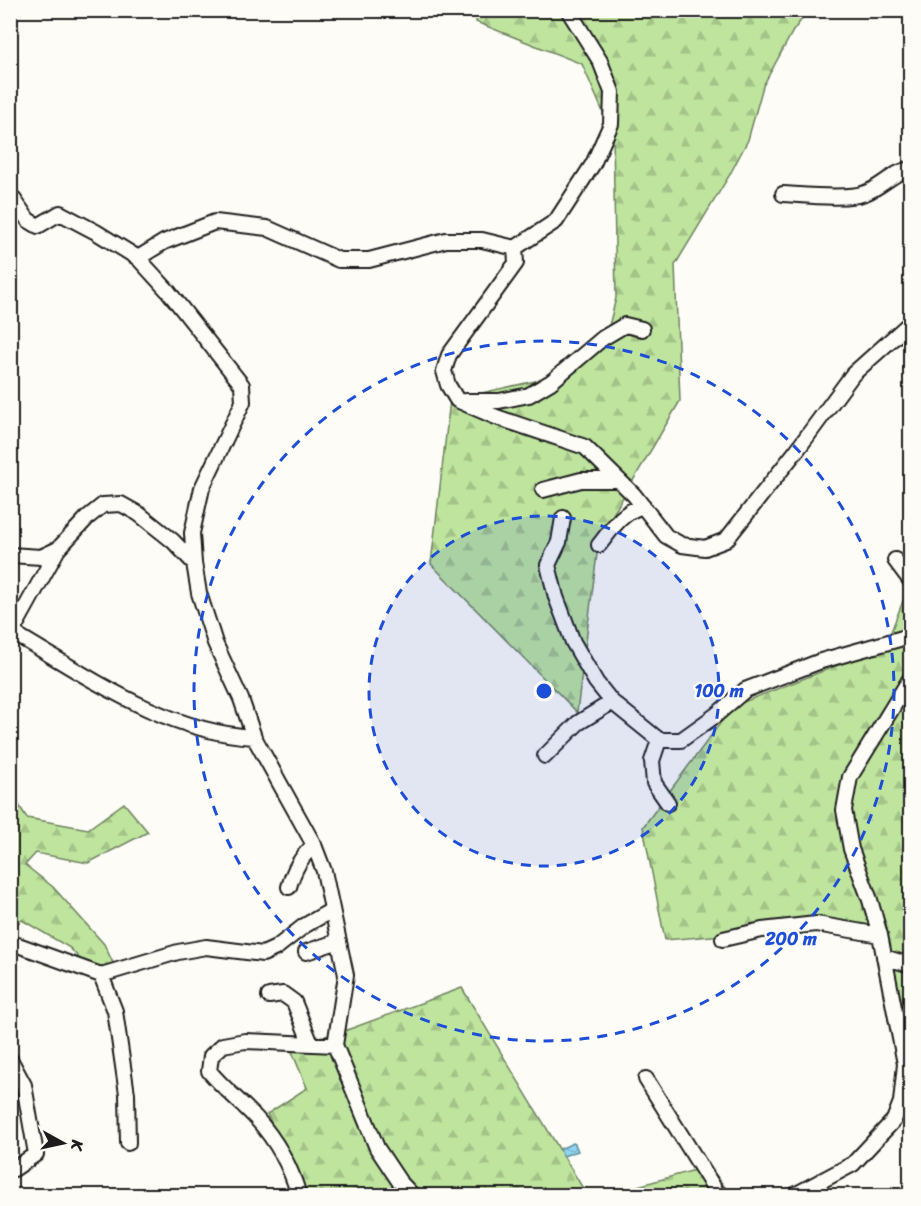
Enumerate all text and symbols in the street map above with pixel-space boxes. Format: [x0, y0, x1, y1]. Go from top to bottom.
text: 100 m [695, 675, 744, 707]
centre of rings [534, 681, 554, 701]
text: 200 m [764, 923, 817, 955]
north arrow [33, 1113, 93, 1173]
text: K [62, 1137, 93, 1153]

